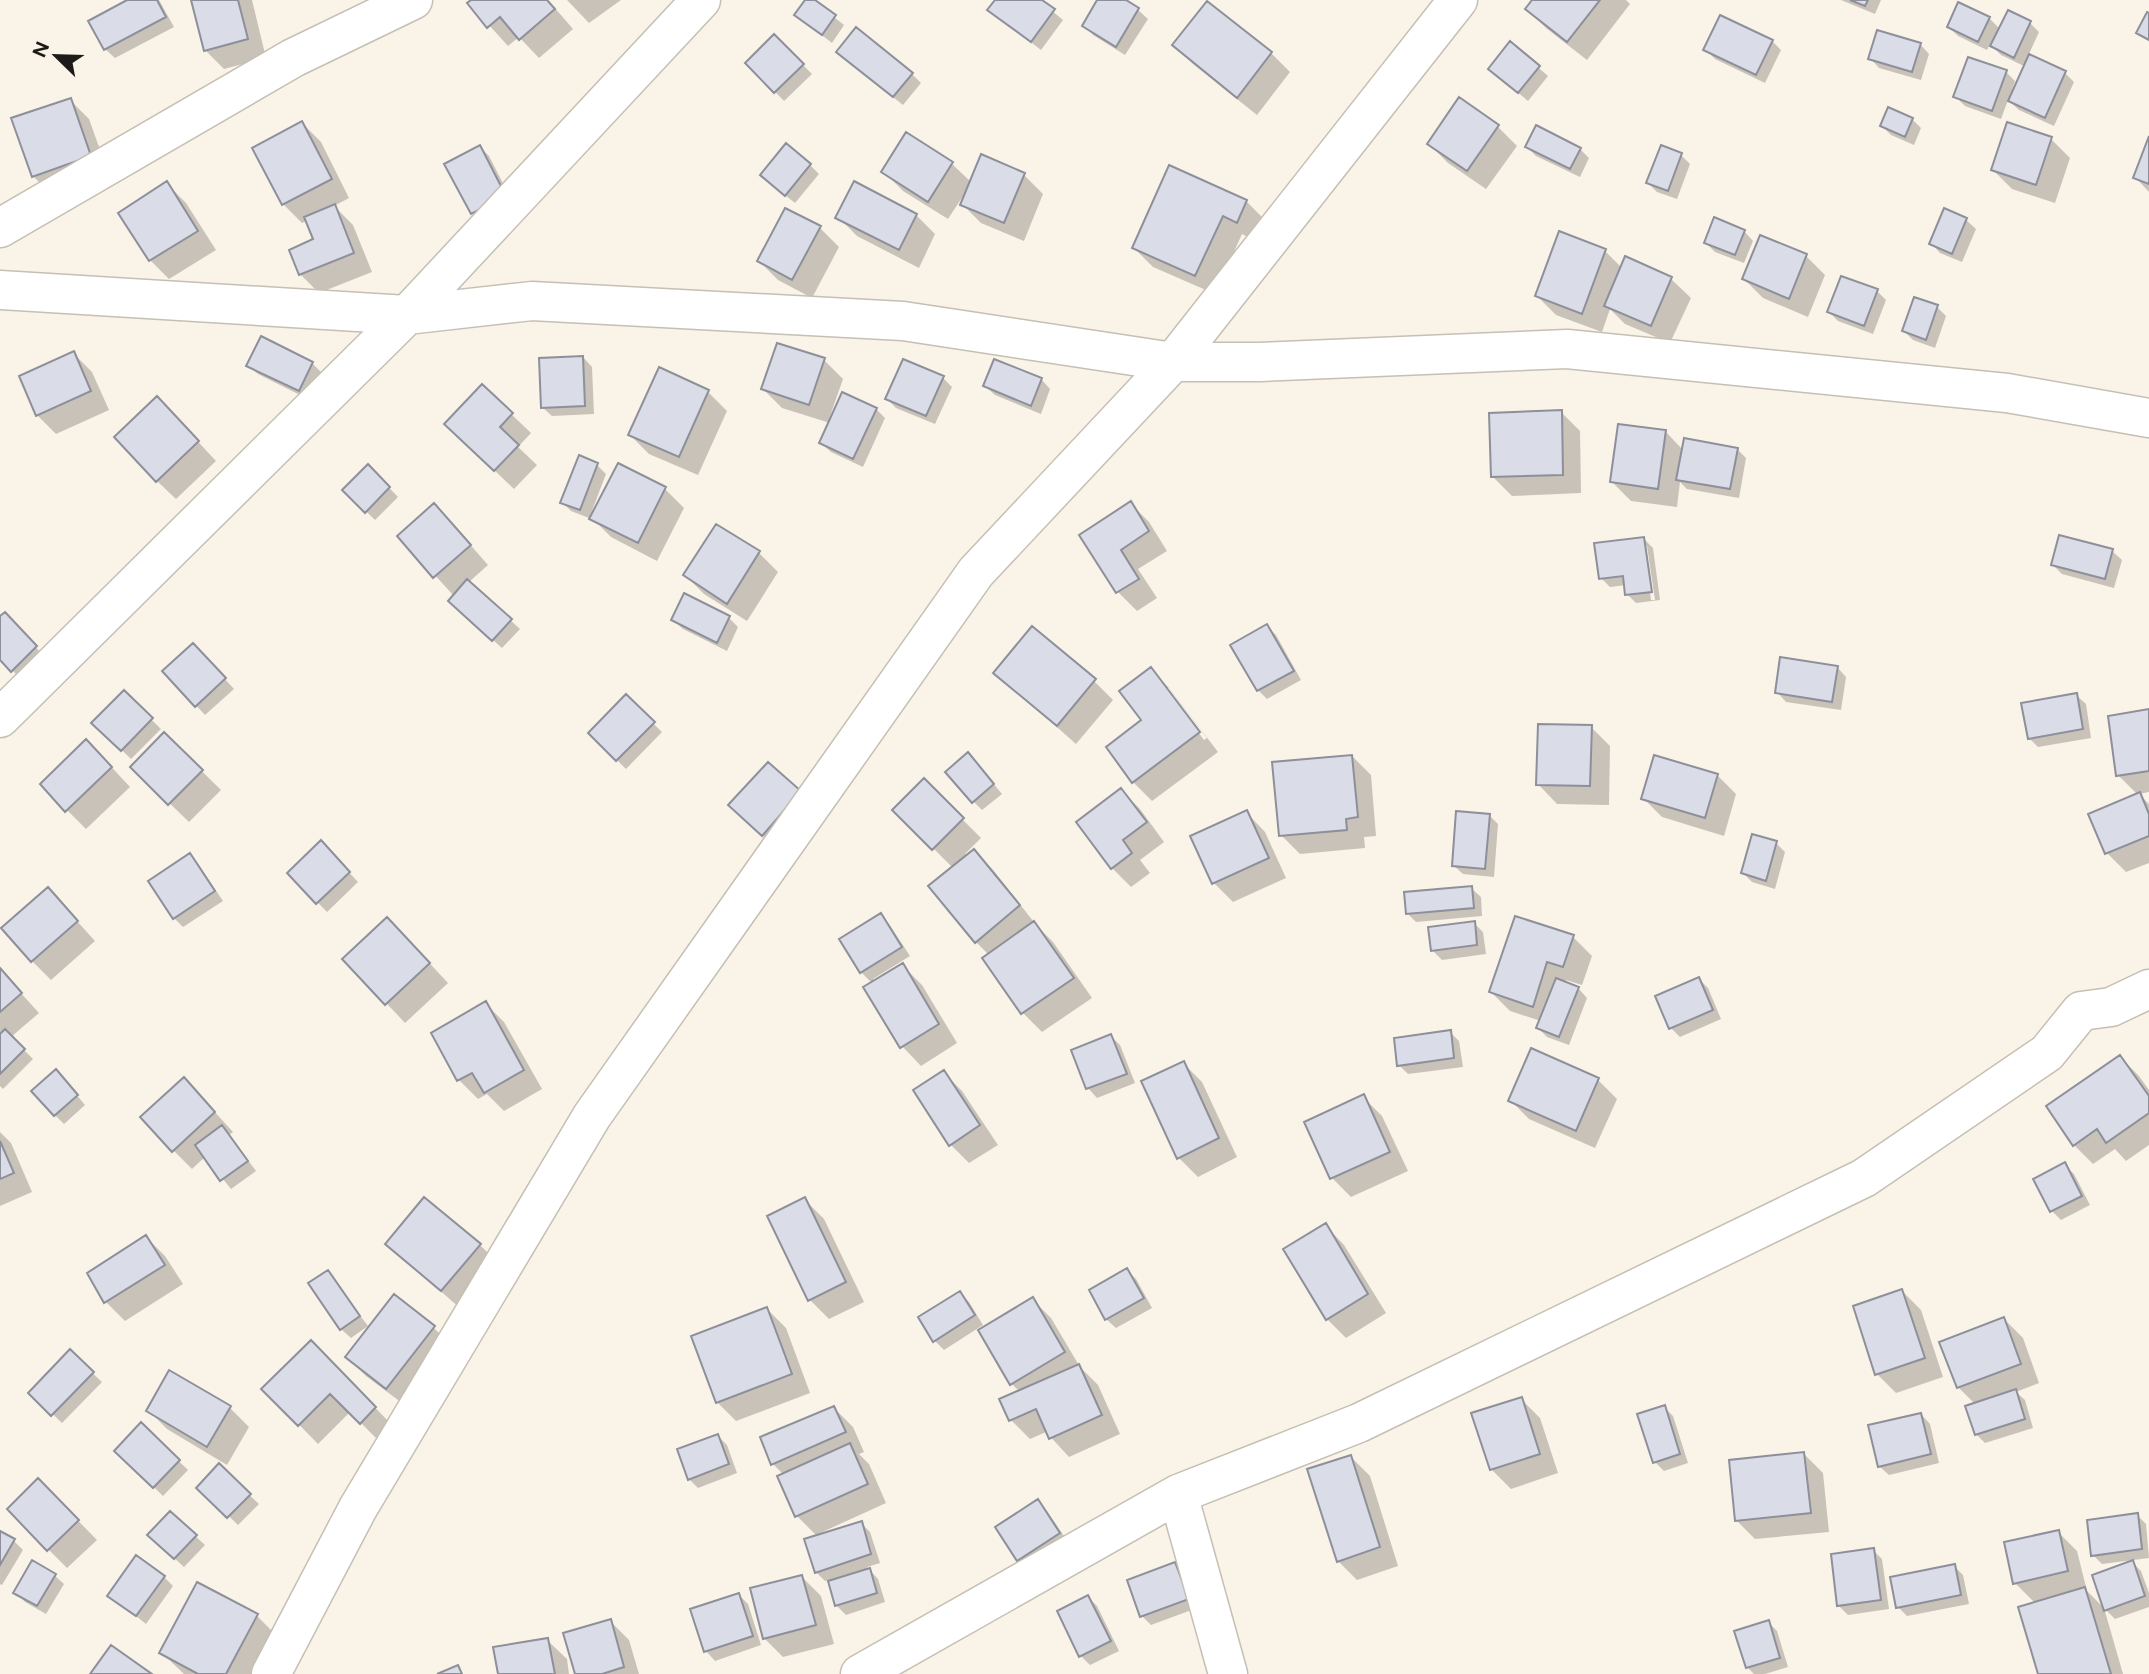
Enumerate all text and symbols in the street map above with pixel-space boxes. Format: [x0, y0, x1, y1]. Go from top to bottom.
north arrow [21, 21, 91, 91]
text: N [27, 38, 54, 61]

